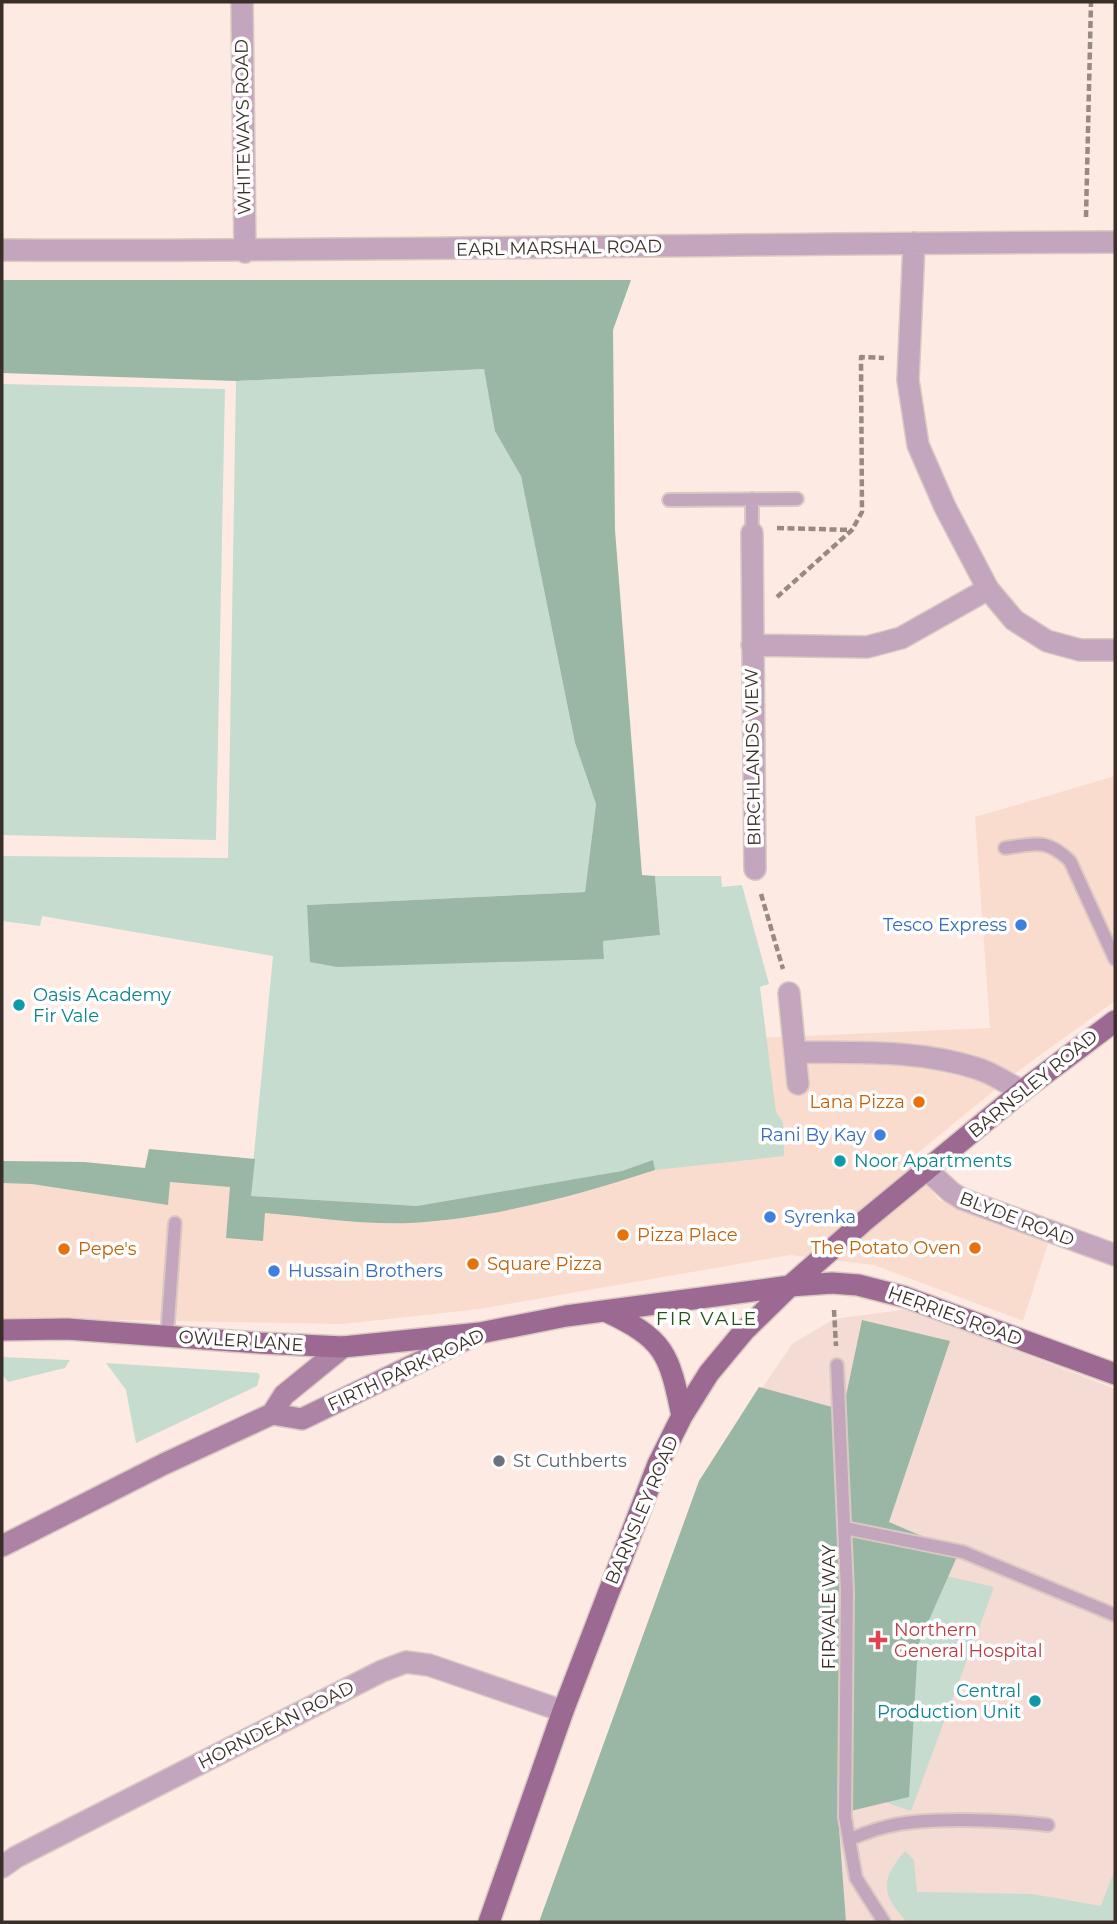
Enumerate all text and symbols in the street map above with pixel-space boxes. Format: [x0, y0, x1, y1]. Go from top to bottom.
street label: WHITEWAYS ROAD [230, 39, 256, 215]
street label: EARL MARSHAL ROAD [456, 235, 662, 261]
street label: BIRCHLANDS VIEW [740, 668, 766, 846]
place label: Tesco Express [883, 914, 1007, 936]
marker: Tesco Express [1013, 917, 1029, 933]
place label: Oasis Academy Fir Vale [33, 984, 171, 1027]
marker: Oasis Academy Fir Vale [11, 997, 27, 1013]
street label: BARNSLEY ROAD [964, 1025, 1102, 1143]
place label: Lana Pizza [809, 1091, 905, 1113]
marker: Lana Pizza [911, 1094, 927, 1110]
place label: Rani By Kay [760, 1124, 866, 1146]
marker: Rani By Kay [872, 1127, 888, 1143]
place label: Noor Apartments [854, 1150, 1012, 1172]
marker: Noor Apartments [832, 1153, 848, 1169]
street label: BLYDE ROAD [956, 1187, 1078, 1251]
place label: Syrenka [784, 1206, 856, 1228]
marker: Syrenka [762, 1209, 778, 1225]
place label: Pizza Place [637, 1224, 738, 1246]
marker: Pizza Place [615, 1227, 631, 1243]
place label: The Potato Oven [811, 1237, 961, 1259]
place label: Pepe's [78, 1238, 137, 1260]
marker: The Potato Oven [967, 1240, 983, 1256]
marker: Pepe's [56, 1241, 72, 1257]
place label: Square Pizza [487, 1253, 602, 1275]
marker: Square Pizza [465, 1256, 481, 1272]
place label: Hussain Brothers [288, 1260, 443, 1282]
marker: Hussain Brothers [266, 1263, 282, 1279]
street label: HERRIES ROAD [885, 1281, 1025, 1351]
district label: FIR VALE [656, 1307, 758, 1330]
street label: FIRTH PARK ROAD [324, 1324, 488, 1416]
street label: OWLER LANE [178, 1326, 304, 1356]
street label: BARNSLEY ROAD [601, 1432, 683, 1588]
place label: St Cuthberts [513, 1450, 627, 1472]
marker: St Cuthberts [491, 1453, 507, 1469]
street label: FIRVALE WAY [818, 1544, 840, 1669]
place label: Northern General Hospital [894, 1619, 1043, 1662]
marker: Northern General Hospital [868, 1630, 888, 1650]
street label: HORNDEAN ROAD [194, 1676, 358, 1774]
place label: Central Production Unit [877, 1680, 1021, 1723]
marker: Central Production Unit [1027, 1693, 1043, 1709]

